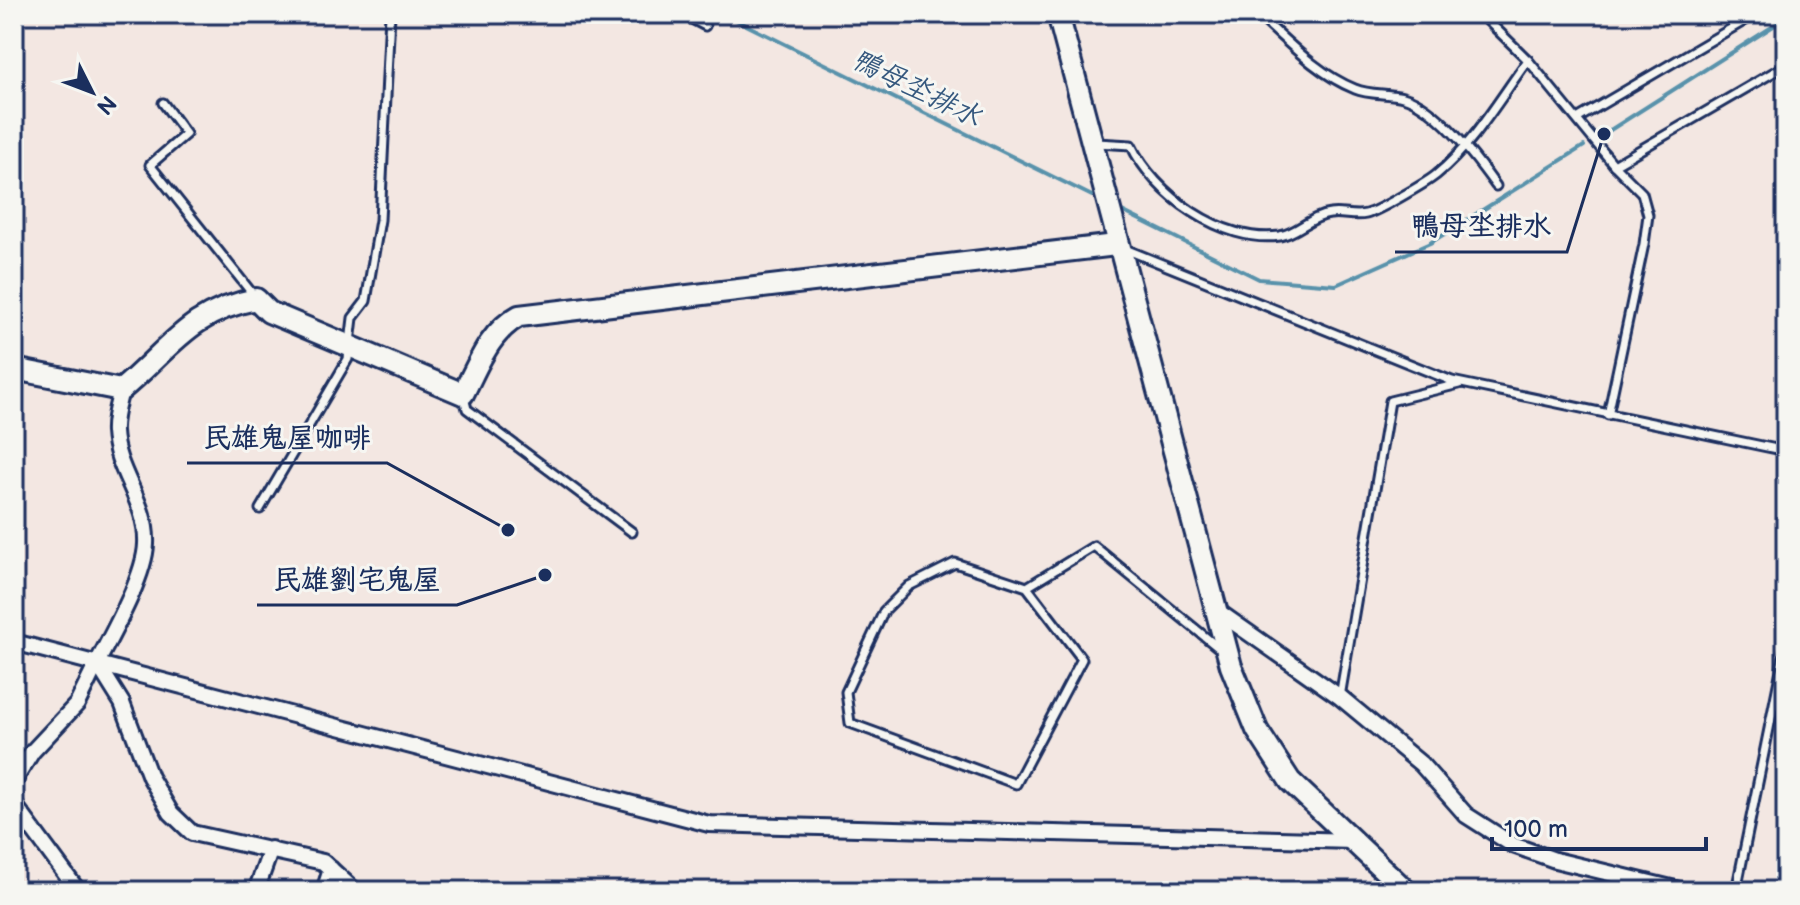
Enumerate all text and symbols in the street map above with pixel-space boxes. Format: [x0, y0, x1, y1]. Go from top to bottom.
water label: 鴨母坔排水 [846, 43, 987, 134]
north arrow [52, 52, 132, 132]
text: N [90, 89, 121, 120]
callout: 鴨母坔排水 [1395, 200, 1567, 252]
text: 鴨母坔排水 [1411, 210, 1551, 243]
callout: 民雄鬼屋咖啡 [187, 411, 387, 463]
text: 民雄鬼屋咖啡 [203, 422, 371, 455]
callout: 民雄劉宅鬼屋 [257, 553, 457, 605]
text: 民雄劉宅鬼屋 [273, 564, 441, 597]
scale bar [1492, 801, 1706, 851]
text: 100 m [1504, 815, 1568, 844]

